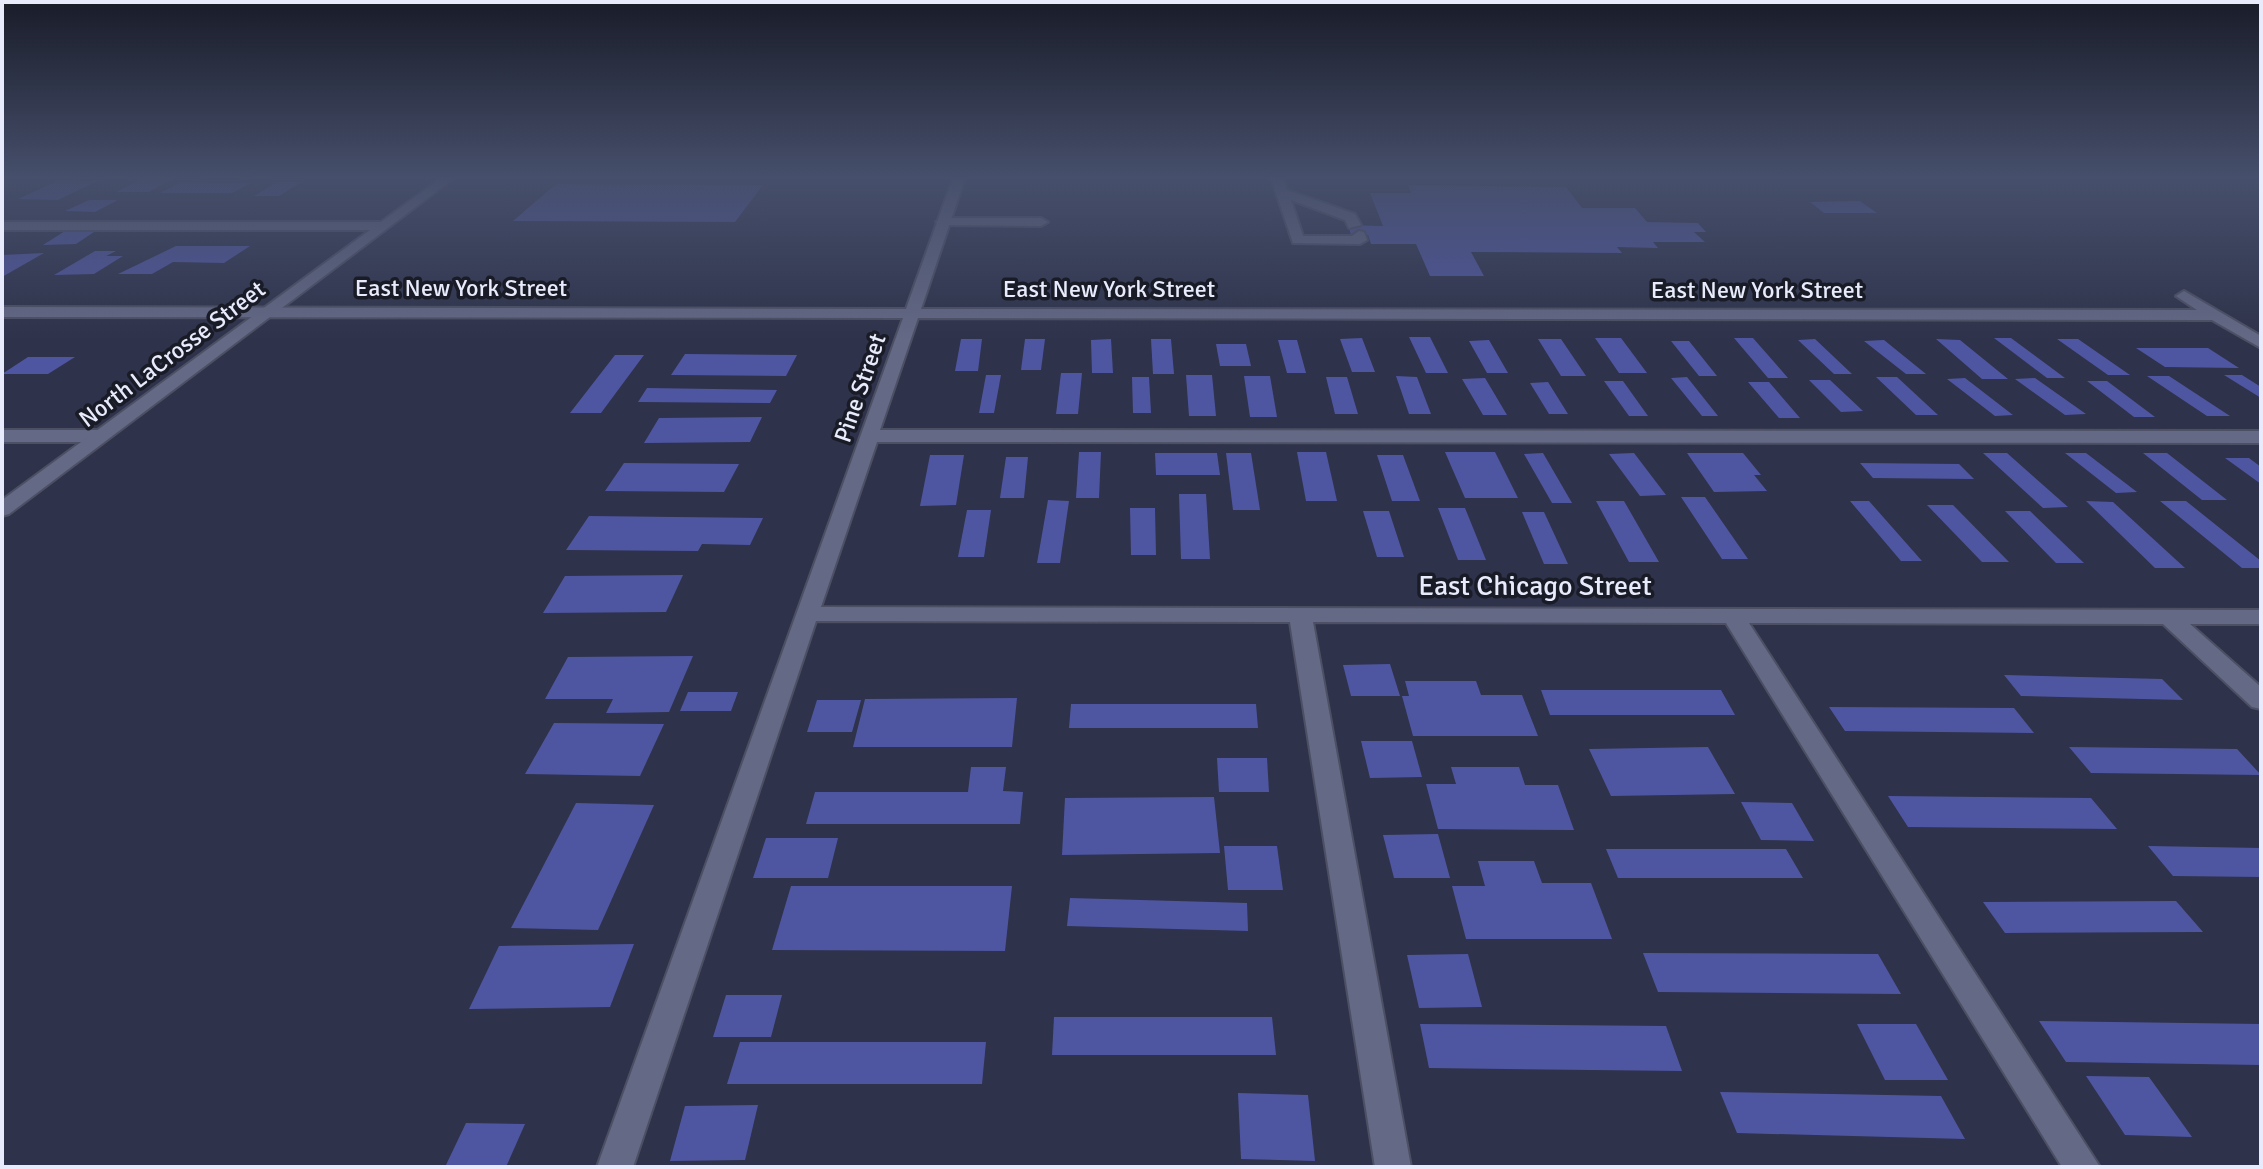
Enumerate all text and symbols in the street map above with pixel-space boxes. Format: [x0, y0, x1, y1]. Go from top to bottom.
street label: East New York Street [355, 273, 567, 303]
street label: North LaCrosse Street [73, 274, 271, 434]
street label: East New York Street [1003, 274, 1215, 304]
street label: East New York Street [1651, 275, 1863, 305]
street label: Pine Street [827, 330, 893, 446]
street label: East Chicago Street [1418, 569, 1652, 603]

